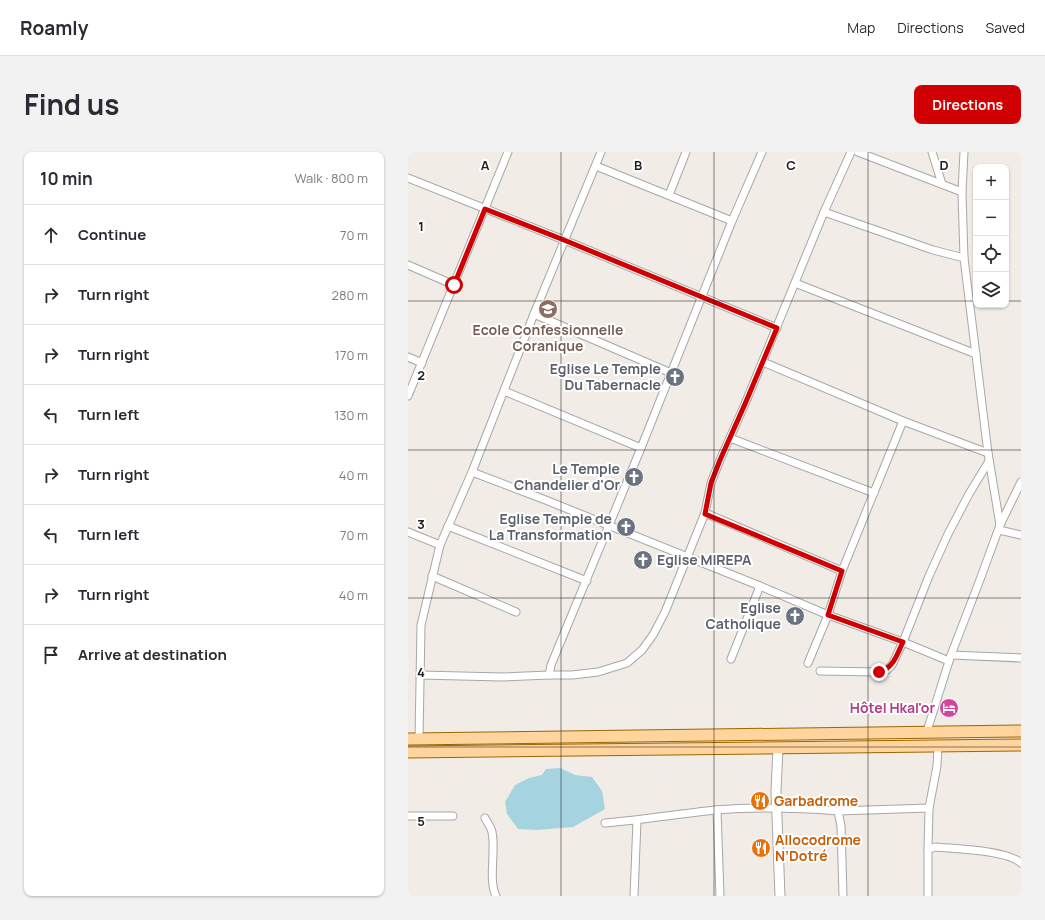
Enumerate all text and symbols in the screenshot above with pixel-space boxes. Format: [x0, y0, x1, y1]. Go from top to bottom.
text: Roamly [20, 15, 88, 41]
text: Map [847, 18, 875, 37]
text: Directions [897, 18, 964, 37]
text: Saved [986, 18, 1025, 37]
text: Find us [24, 85, 119, 123]
button: Directions [914, 85, 1021, 124]
text: A [481, 156, 490, 174]
text: B [634, 156, 642, 174]
text: C [786, 156, 796, 174]
text: D [939, 156, 949, 174]
map controls [973, 164, 1009, 308]
button: + [973, 164, 1009, 200]
text: 10 min [40, 167, 93, 190]
text: Walk · 800 m [295, 169, 368, 187]
button: − [973, 200, 1009, 236]
text: 1 [418, 217, 424, 235]
icon: ahead [40, 224, 62, 246]
text: Continue [78, 224, 146, 245]
text: 70 m [340, 226, 368, 244]
button: locate [973, 236, 1009, 272]
button: layers [973, 272, 1009, 308]
route start [445, 276, 463, 294]
icon: right [40, 284, 62, 306]
text: Turn right [78, 284, 149, 305]
text: 280 m [331, 286, 368, 304]
school or university icon: Ecole Confessionnelle Coranique [537, 298, 559, 320]
place label: Ecole Confessionnelle Coranique [473, 320, 623, 355]
icon: right [40, 344, 62, 366]
text: Turn right [78, 344, 149, 365]
text: 170 m [335, 346, 368, 364]
place label: Eglise Le Temple Du Tabernacle [550, 359, 661, 394]
text: 2 [417, 366, 425, 384]
church icon: Eglise Le Temple Du Tabernacle [664, 366, 686, 388]
icon: left [40, 404, 62, 426]
text: Turn left [78, 404, 140, 425]
text: 130 m [334, 406, 368, 424]
place label: Le Temple Chandelier d'Or [514, 459, 620, 494]
icon: right [40, 464, 62, 486]
text: Turn right [78, 464, 149, 485]
text: 40 m [339, 466, 368, 484]
church icon: Le Temple Chandelier d'Or [623, 466, 645, 488]
place label: Eglise Temple de La Transformation [489, 509, 612, 544]
text: 3 [417, 515, 425, 533]
church icon: Eglise Temple de La Transformation [615, 516, 637, 538]
icon: left [40, 524, 62, 546]
text: Turn left [78, 524, 140, 545]
text: 70 m [340, 526, 368, 544]
church icon: Eglise MIREPA [632, 549, 654, 571]
place label: Eglise MIREPA [657, 550, 752, 569]
icon: right [40, 584, 62, 606]
text: Turn right [78, 584, 149, 605]
text: 40 m [339, 586, 368, 604]
place label: Eglise Catholique [705, 598, 781, 633]
church icon: Eglise Catholique [784, 605, 806, 627]
icon: arrive [40, 644, 62, 666]
text: Arrive at destination [78, 644, 227, 665]
text: 4 [417, 663, 425, 681]
route end [870, 663, 888, 681]
hotel icon: Hôtel Hkal'or [938, 697, 960, 719]
place label: Hôtel Hkal'or [850, 698, 935, 717]
restaurant icon: Garbadrome [749, 790, 771, 812]
place label: Garbadrome [774, 791, 858, 810]
text: 5 [417, 812, 425, 830]
place label: Allocodrome N’Dotré [775, 830, 861, 865]
restaurant icon: Allocodrome N’Dotré [750, 837, 772, 859]

